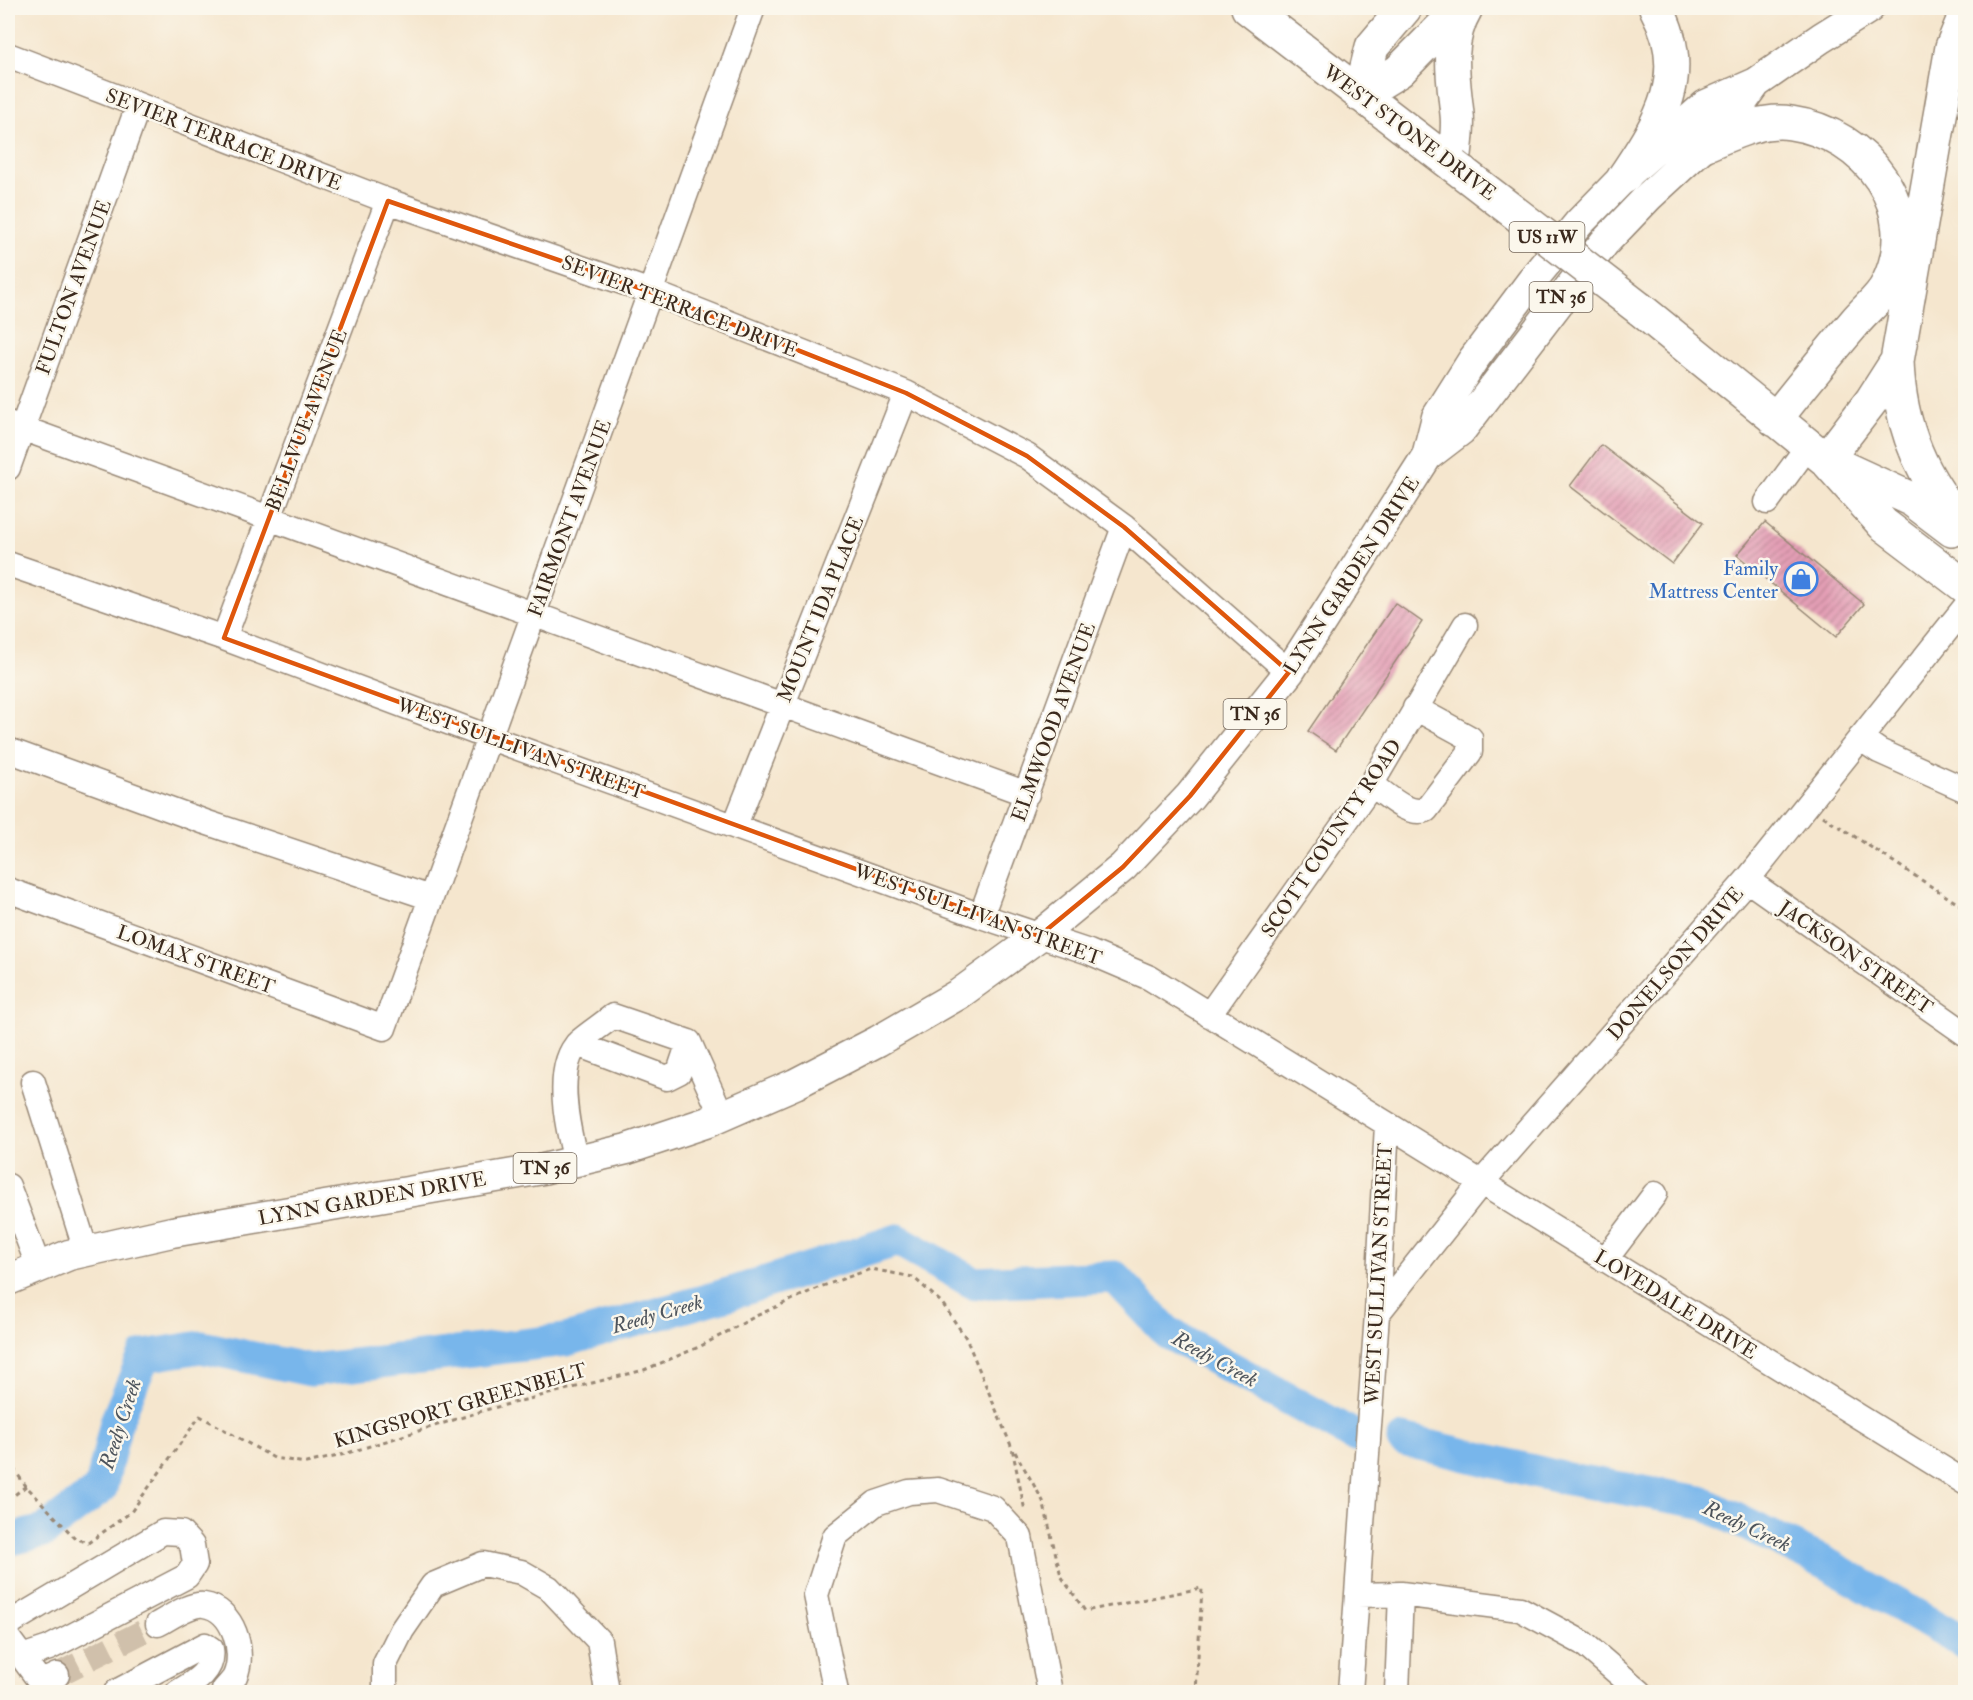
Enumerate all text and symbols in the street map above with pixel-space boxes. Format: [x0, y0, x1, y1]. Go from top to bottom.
street label: WEST STONE DRIVE [1317, 59, 1501, 206]
street label: SEVIER TERRACE DRIVE [102, 83, 345, 196]
street label: FULTON AVENUE [30, 196, 117, 378]
road number: US 11W [1510, 222, 1584, 252]
street label: SEVIER TERRACE DRIVE [558, 250, 801, 363]
road number: TN 36 [1530, 282, 1592, 312]
street label: BELLVUE AVENUE [260, 325, 353, 515]
street label: FAIRMONT AVENUE [522, 416, 617, 620]
street label: LYNN GARDEN DRIVE [1278, 472, 1425, 679]
street label: MOUNT IDA PLACE [772, 513, 869, 706]
place label: Family Mattress Center [1648, 556, 1779, 604]
shop icon: Family Mattress Center [1783, 561, 1819, 597]
street label: ELMWOOD AVENUE [1006, 619, 1101, 825]
street label: WEST SULLIVAN STREET [393, 692, 648, 805]
road number: TN 36 [1224, 699, 1286, 729]
street label: SCOTT COUNTY ROAD [1256, 734, 1407, 942]
street label: WEST SULLIVAN STREET [850, 858, 1105, 971]
street label: DONELSON DRIVE [1602, 881, 1749, 1045]
street label: JACKSON STREET [1773, 894, 1938, 1020]
street label: LOMAX STREET [113, 919, 278, 1000]
street label: WEST SULLIVAN STREET [1359, 1143, 1398, 1406]
road number: TN 36 [514, 1153, 576, 1183]
street label: LYNN GARDEN DRIVE [256, 1166, 488, 1231]
street label: LOVEDALE DRIVE [1590, 1244, 1762, 1365]
water label: Reedy Creek [607, 1289, 706, 1341]
water label: Reedy Creek [1166, 1324, 1262, 1394]
street label: KINGSPORT GREENBELT [331, 1357, 589, 1454]
water label: Reedy Creek [93, 1375, 148, 1474]
water label: Reedy Creek [1698, 1494, 1795, 1558]

